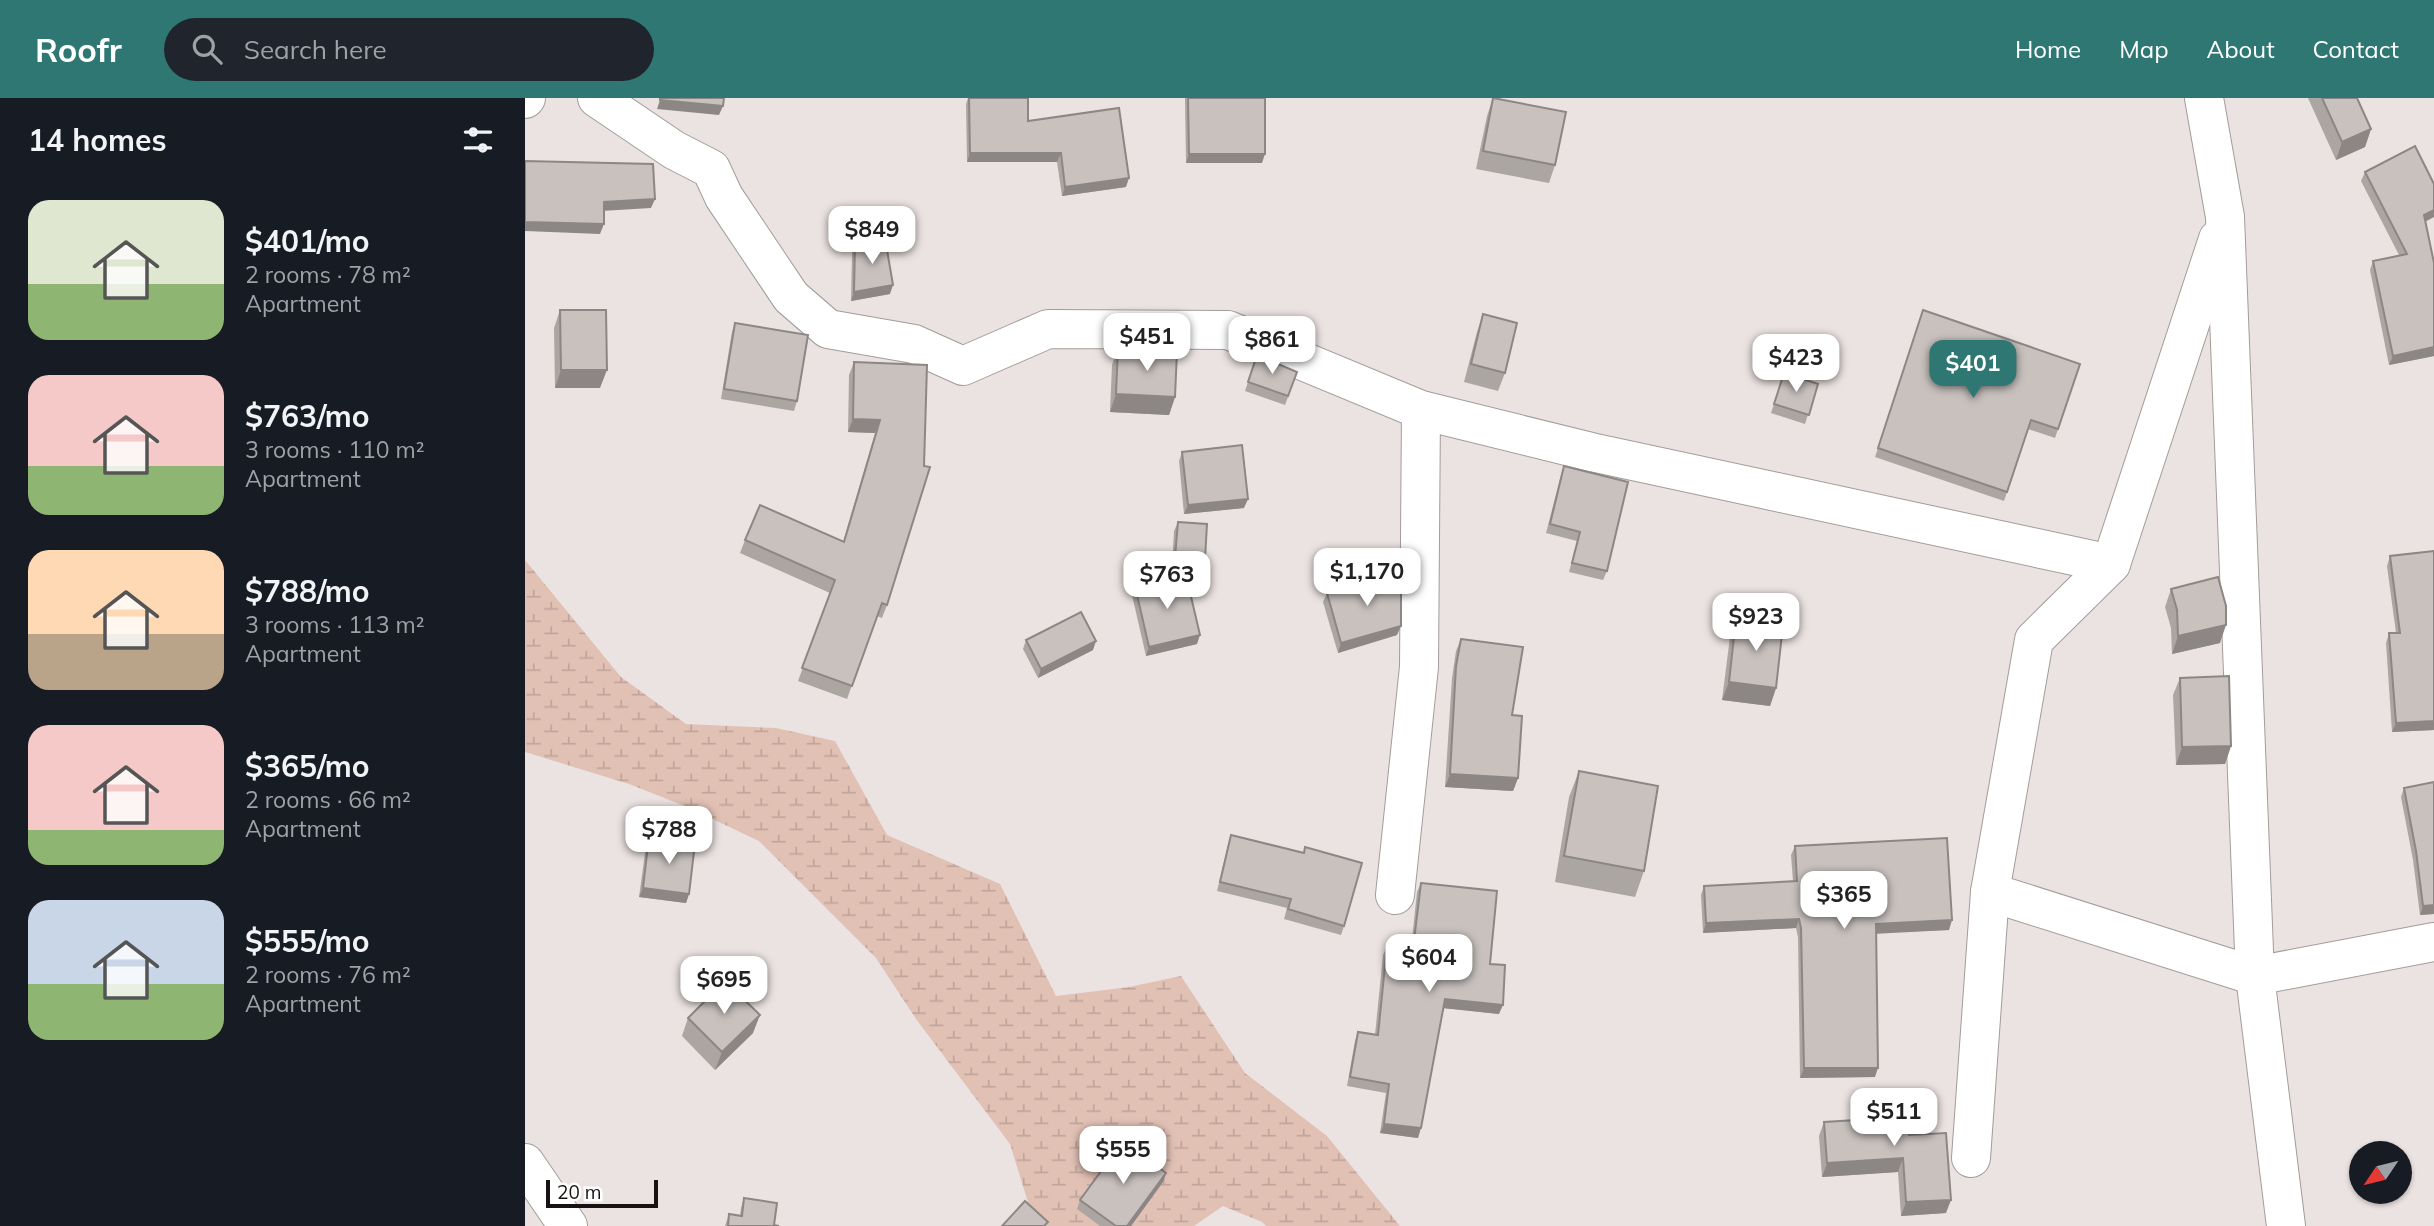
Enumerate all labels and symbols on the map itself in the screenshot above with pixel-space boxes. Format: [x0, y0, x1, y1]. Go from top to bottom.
pin: $849 [831, 206, 913, 266]
pin: $451 [1106, 314, 1188, 373]
pin: $861 [1231, 316, 1313, 376]
pin: $423 [1755, 334, 1837, 394]
pin: $401 [1932, 341, 2014, 400]
pin: $1,170 [1310, 548, 1424, 608]
pin: $763 [1126, 552, 1208, 611]
pin: $923 [1715, 594, 1797, 653]
pin: $788 [628, 806, 710, 866]
pin: $365 [1803, 872, 1885, 931]
pin: $604 [1388, 934, 1470, 994]
pin: $695 [683, 956, 765, 1016]
pin: $511 [1853, 1088, 1935, 1148]
pin: $555 [1082, 1126, 1164, 1186]
north arrow [2349, 1141, 2411, 1204]
scale bar [546, 1177, 658, 1209]

